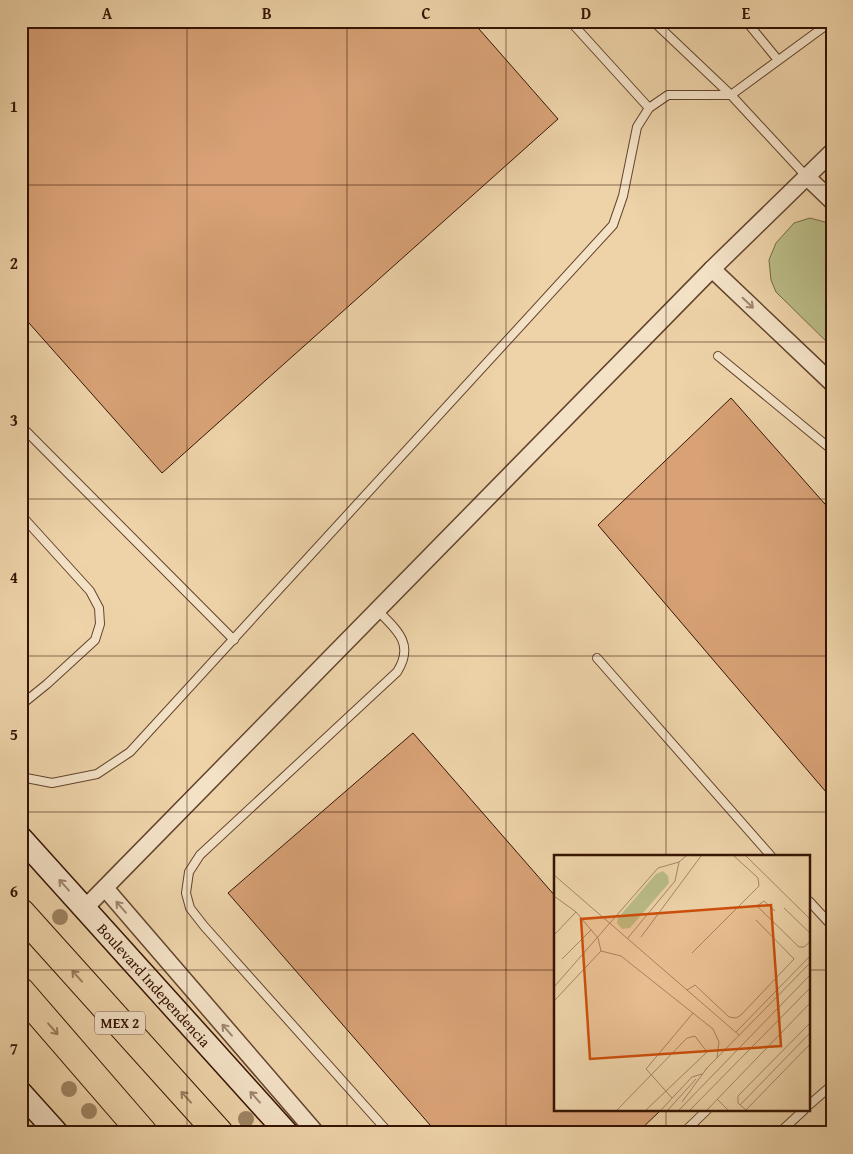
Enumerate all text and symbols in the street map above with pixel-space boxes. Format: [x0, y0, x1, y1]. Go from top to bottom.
text: A [102, 1, 113, 25]
text: B [262, 1, 272, 25]
text: C [421, 1, 431, 25]
text: D [581, 1, 591, 25]
text: E [742, 1, 751, 25]
text: 1 [10, 94, 18, 118]
text: 2 [10, 251, 18, 275]
one-way arrow [741, 297, 754, 309]
text: 3 [10, 408, 18, 432]
text: 4 [10, 565, 18, 589]
text: 5 [10, 722, 18, 746]
inset map [554, 855, 810, 1112]
one-way arrow [58, 878, 70, 891]
text: 6 [10, 879, 18, 903]
one-way arrow [115, 901, 126, 914]
street label: Boulevard Independencia [93, 918, 215, 1052]
one-way arrow [71, 969, 83, 982]
road number: MEX 2 [95, 1011, 145, 1034]
one-way arrow [47, 1022, 58, 1035]
one-way arrow [221, 1024, 232, 1037]
text: 7 [10, 1036, 18, 1060]
one-way arrow [180, 1090, 192, 1103]
one-way arrow [249, 1090, 260, 1103]

